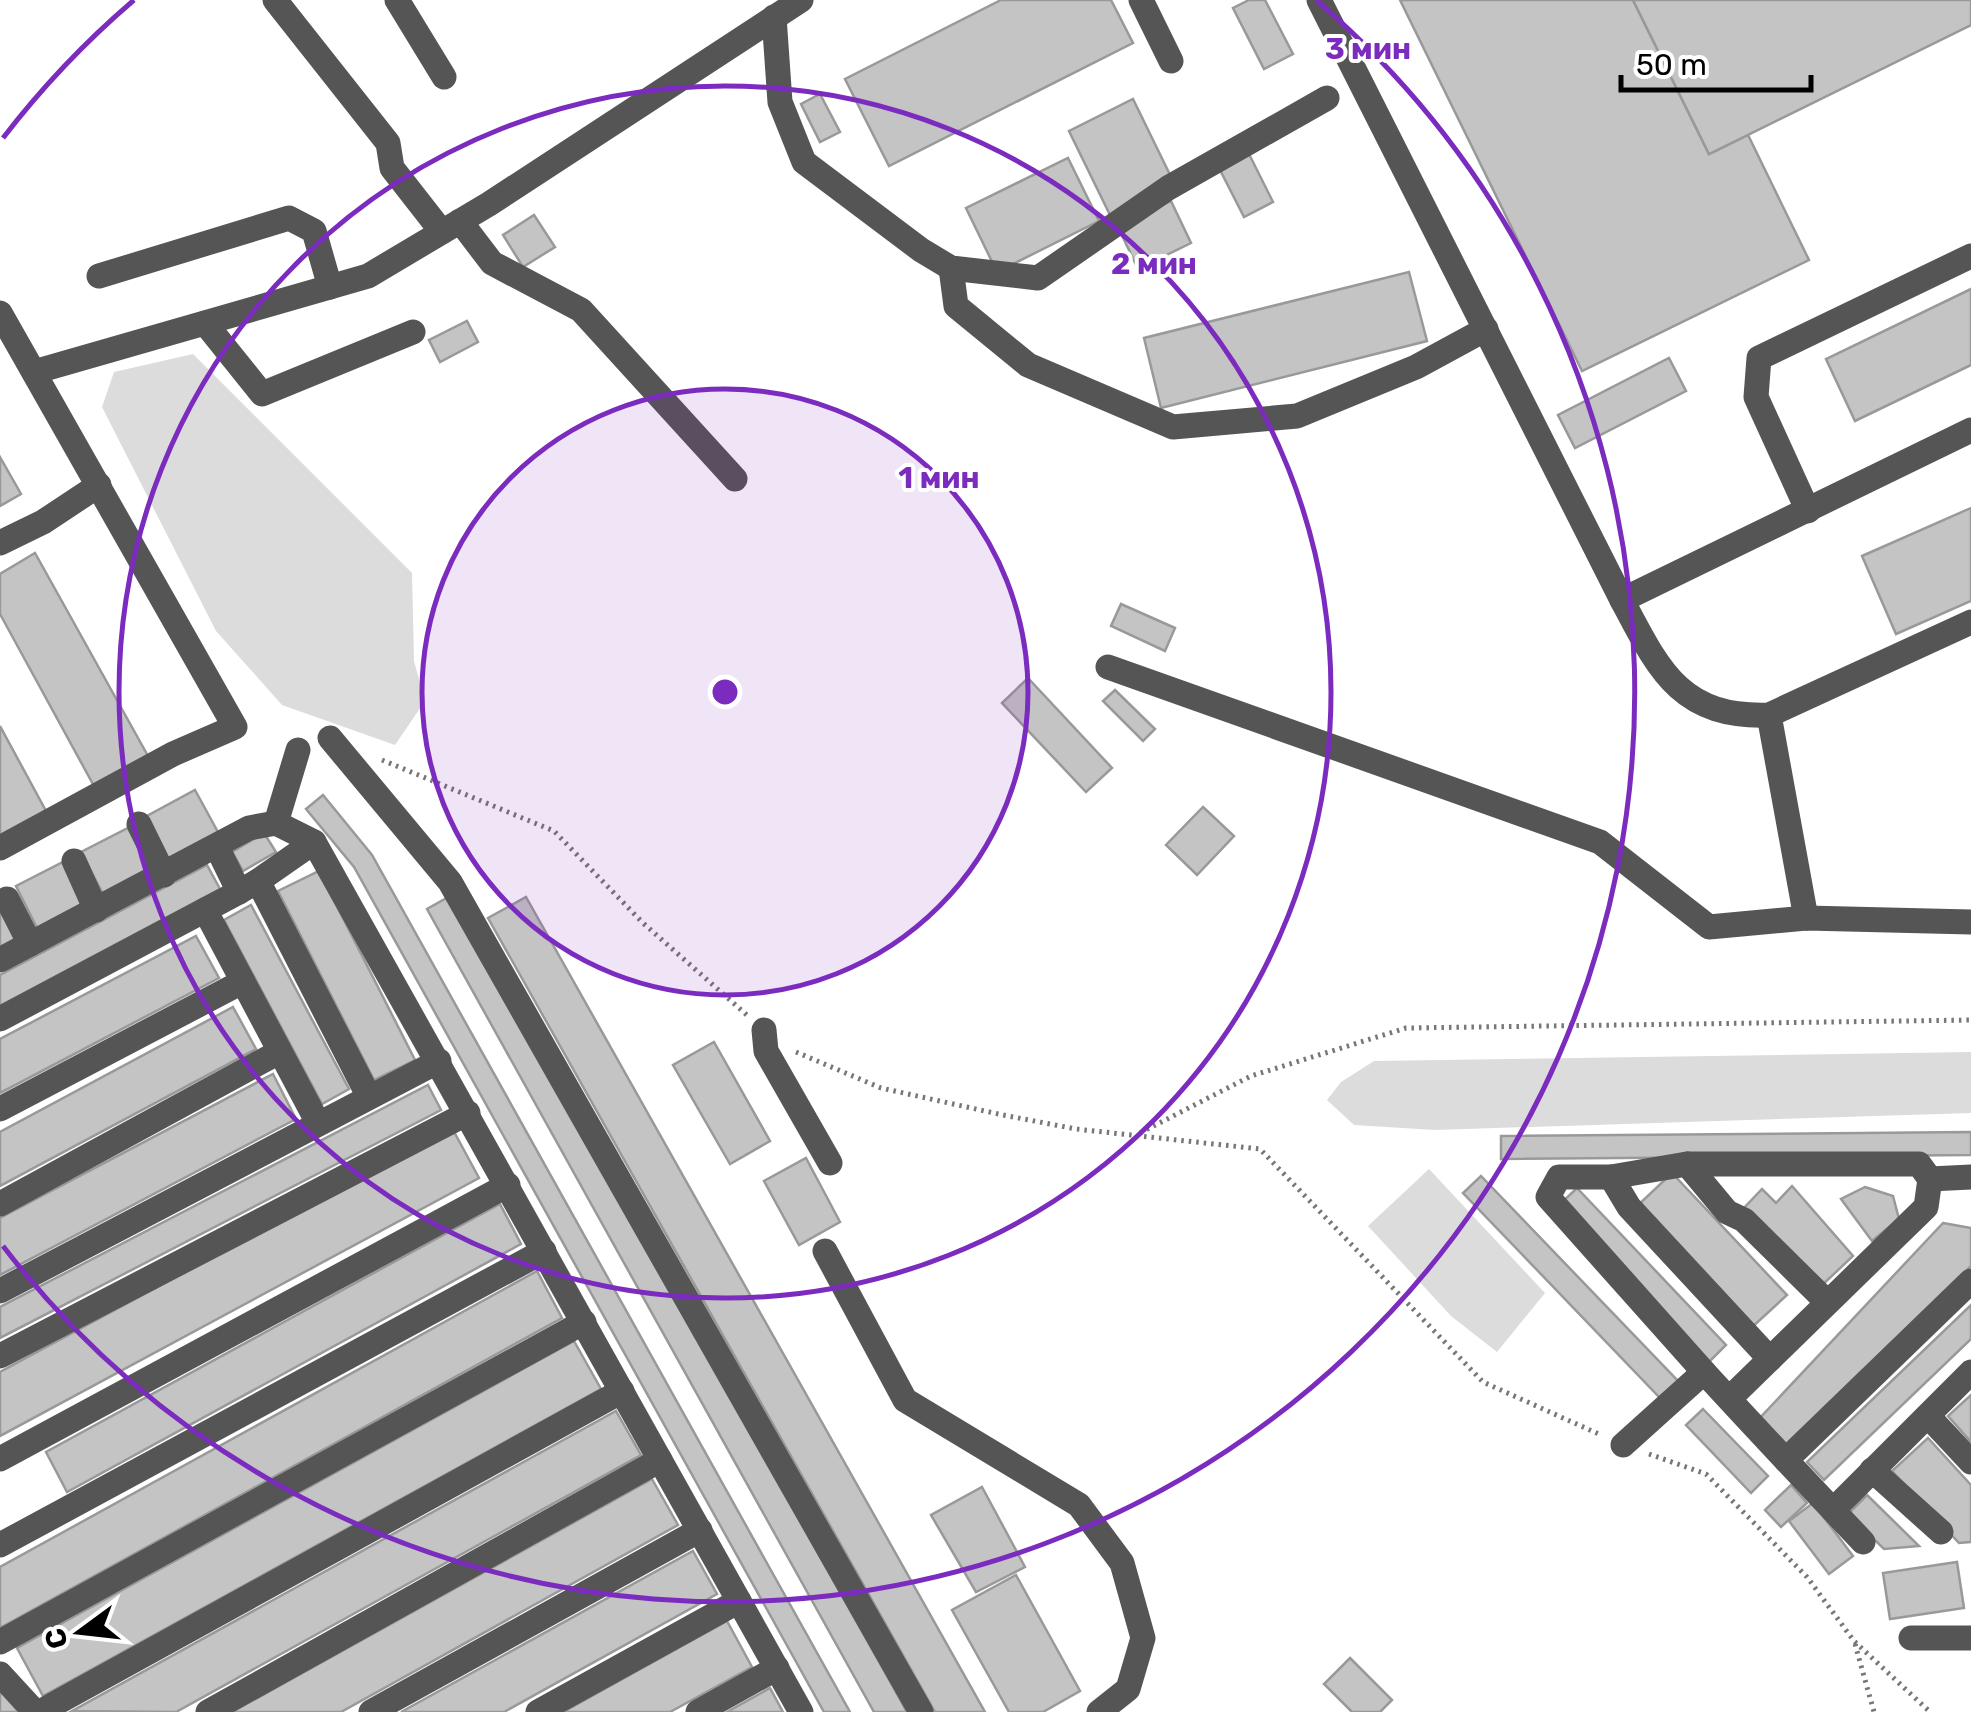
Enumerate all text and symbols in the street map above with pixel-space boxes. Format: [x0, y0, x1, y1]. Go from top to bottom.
scale bar [1621, 30, 1811, 92]
text: 3 мин [1325, 31, 1411, 67]
text: 50 m [1636, 47, 1707, 83]
text: 2 мин [1111, 246, 1197, 282]
text: 1 мин [898, 460, 980, 496]
centre of rings [707, 674, 743, 710]
north arrow [30, 1582, 130, 1682]
text: С [38, 1625, 75, 1652]

